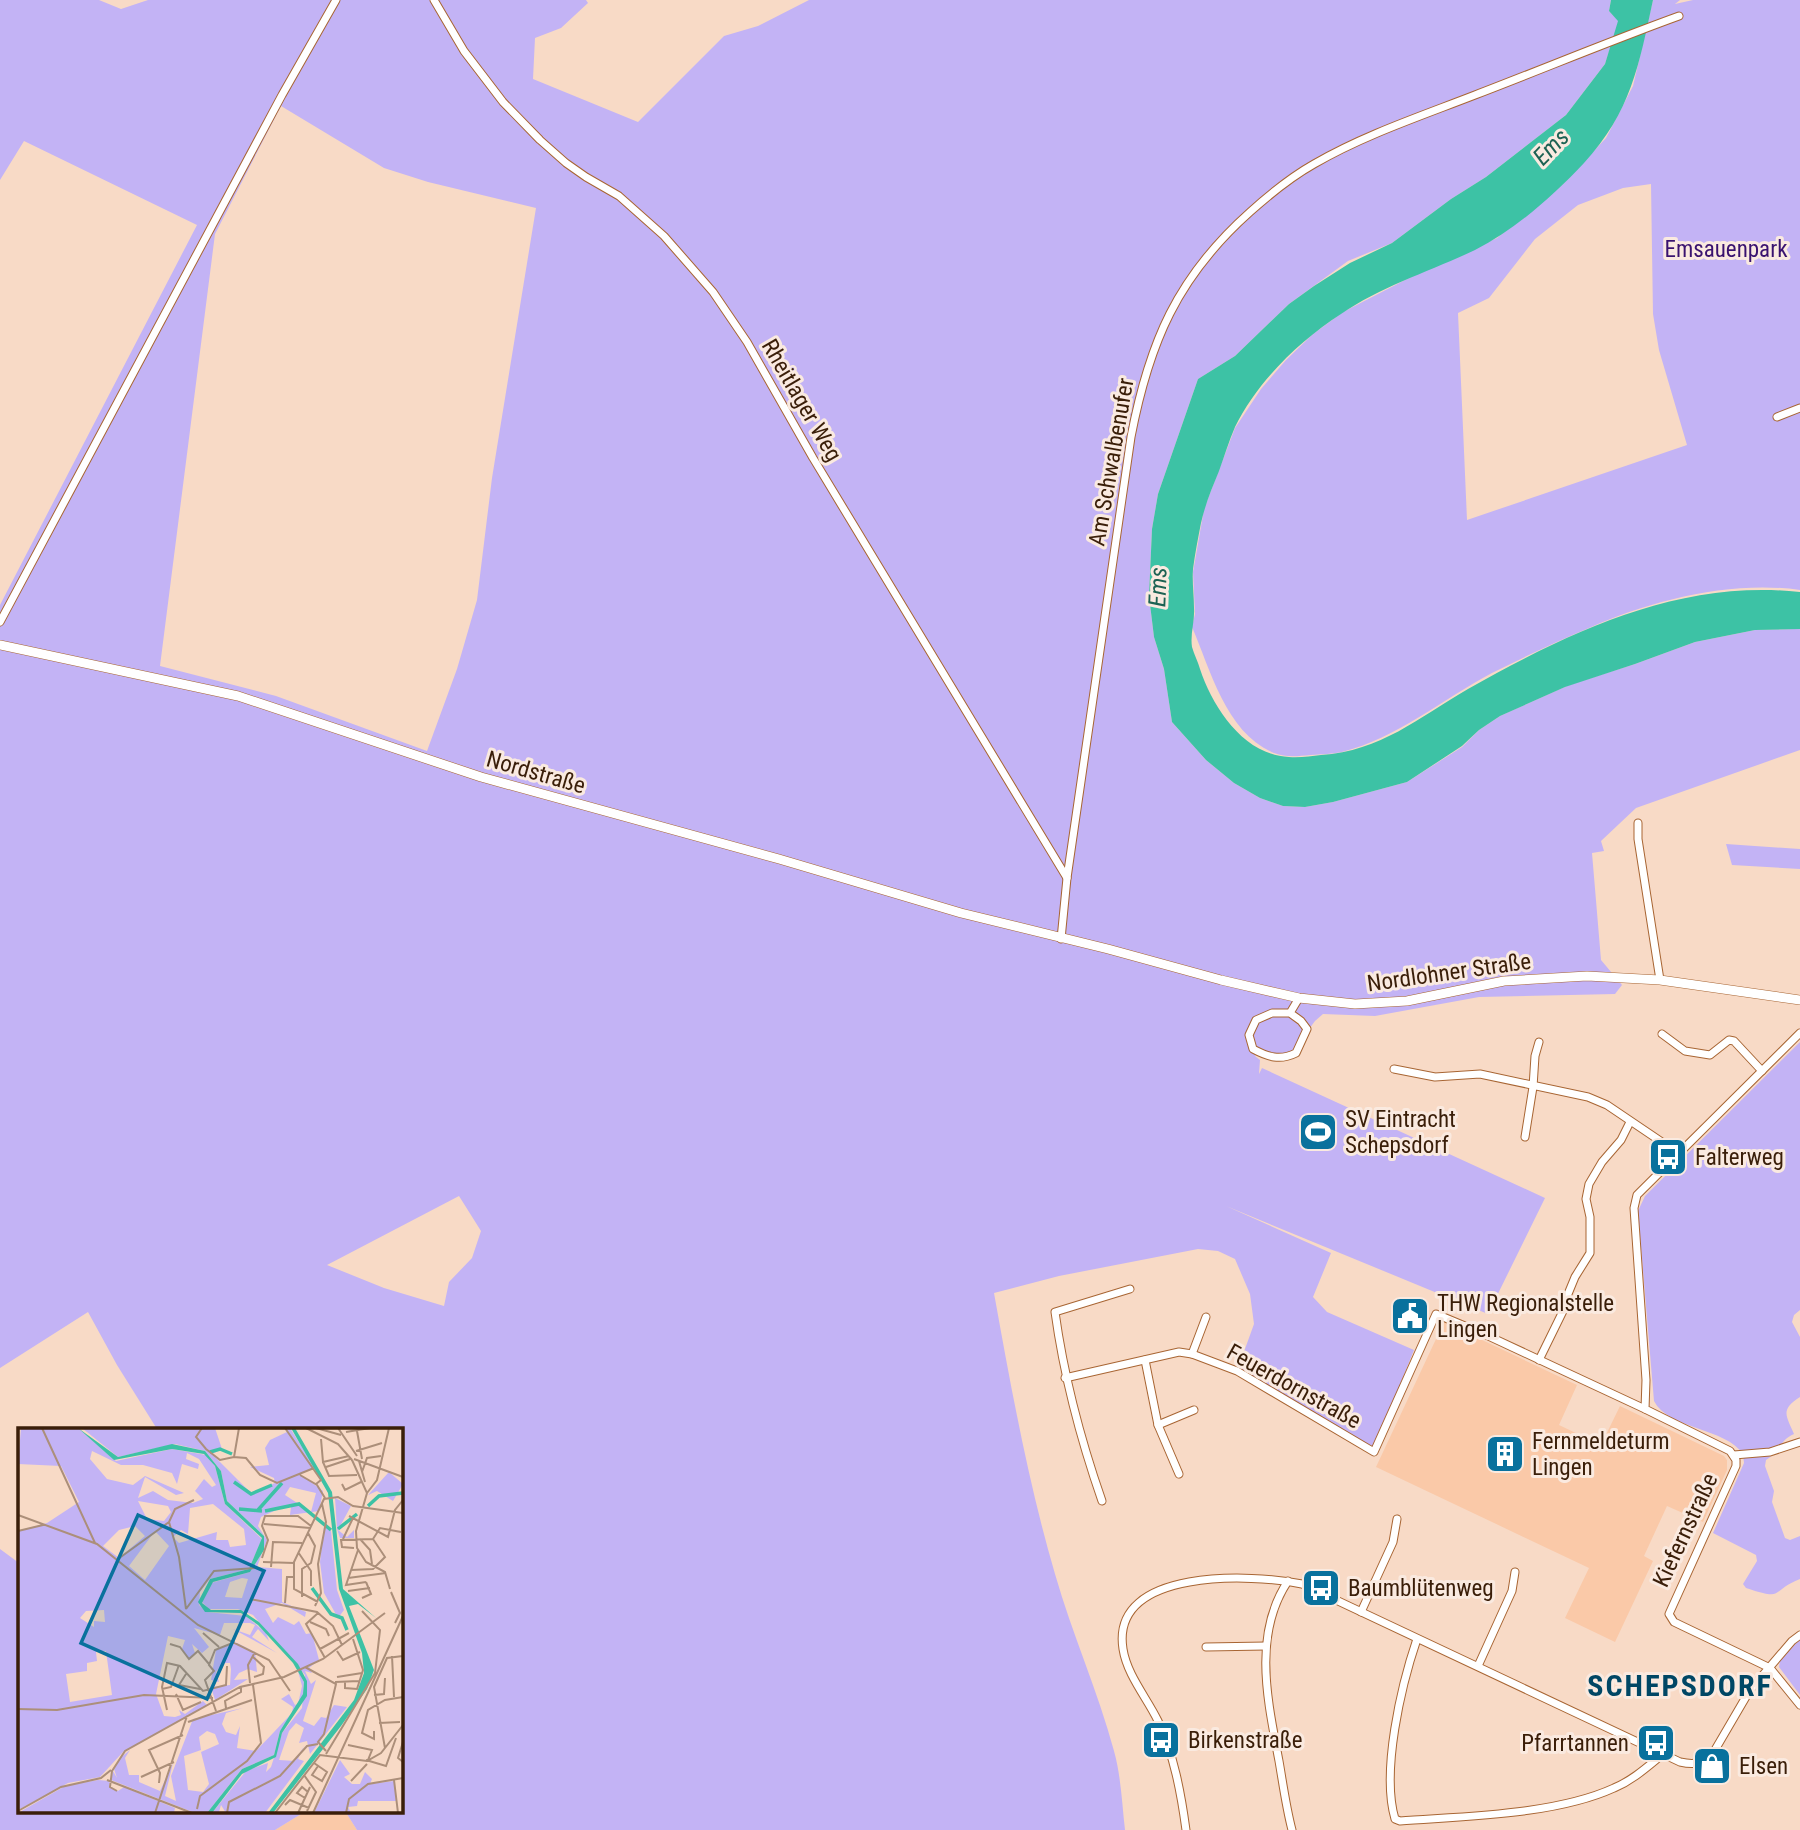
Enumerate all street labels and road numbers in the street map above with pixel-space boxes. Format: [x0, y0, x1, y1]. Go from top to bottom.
street label: Rheitlager Weg [756, 335, 847, 466]
street label: Am Schwalbenufer [1083, 376, 1140, 548]
street label: Nordstraße [483, 745, 588, 799]
street label: Nordlohner Straße [1365, 948, 1533, 997]
street label: Feuerdornstraße [1222, 1338, 1365, 1434]
street label: Kiefernstraße [1647, 1469, 1724, 1591]

